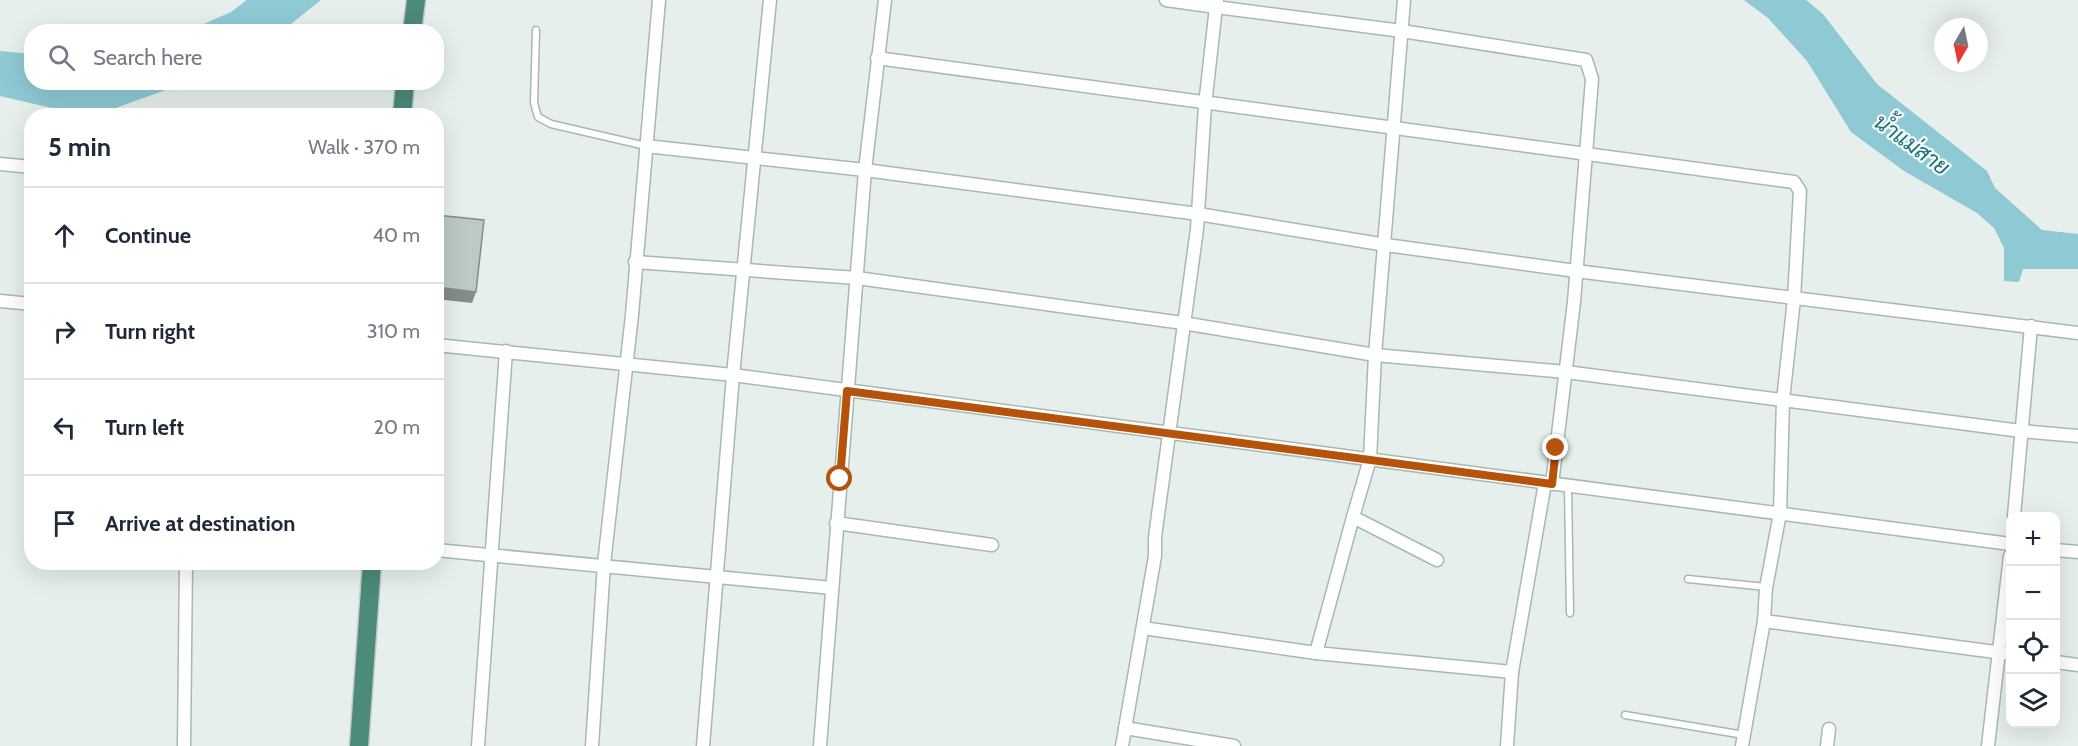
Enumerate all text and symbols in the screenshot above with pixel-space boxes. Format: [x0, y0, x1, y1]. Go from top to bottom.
north arrow [1934, 18, 1988, 72]
search box [24, 24, 444, 90]
icon: search [45, 41, 78, 74]
text: Search here [93, 44, 202, 71]
water label: น้ำแม่สาย [1869, 103, 1959, 181]
text: 5 min [48, 131, 111, 163]
text: Walk · 370 m [308, 135, 420, 159]
icon: ahead [48, 219, 81, 252]
text: Continue [105, 222, 191, 249]
text: 40 m [372, 223, 420, 247]
icon: right [48, 315, 81, 348]
text: Turn right [105, 318, 195, 345]
text: 310 m [367, 319, 420, 343]
icon: left [48, 411, 81, 444]
text: Turn left [105, 414, 184, 441]
text: 20 m [374, 415, 420, 439]
route end [1542, 434, 1568, 460]
route start [826, 465, 852, 491]
icon: arrive [48, 507, 81, 540]
text: Arrive at destination [105, 510, 295, 537]
map controls [2006, 512, 2060, 728]
button: + [2006, 512, 2060, 566]
button: − [2006, 566, 2060, 620]
button: locate [2006, 620, 2060, 674]
button: layers [2006, 674, 2060, 728]

